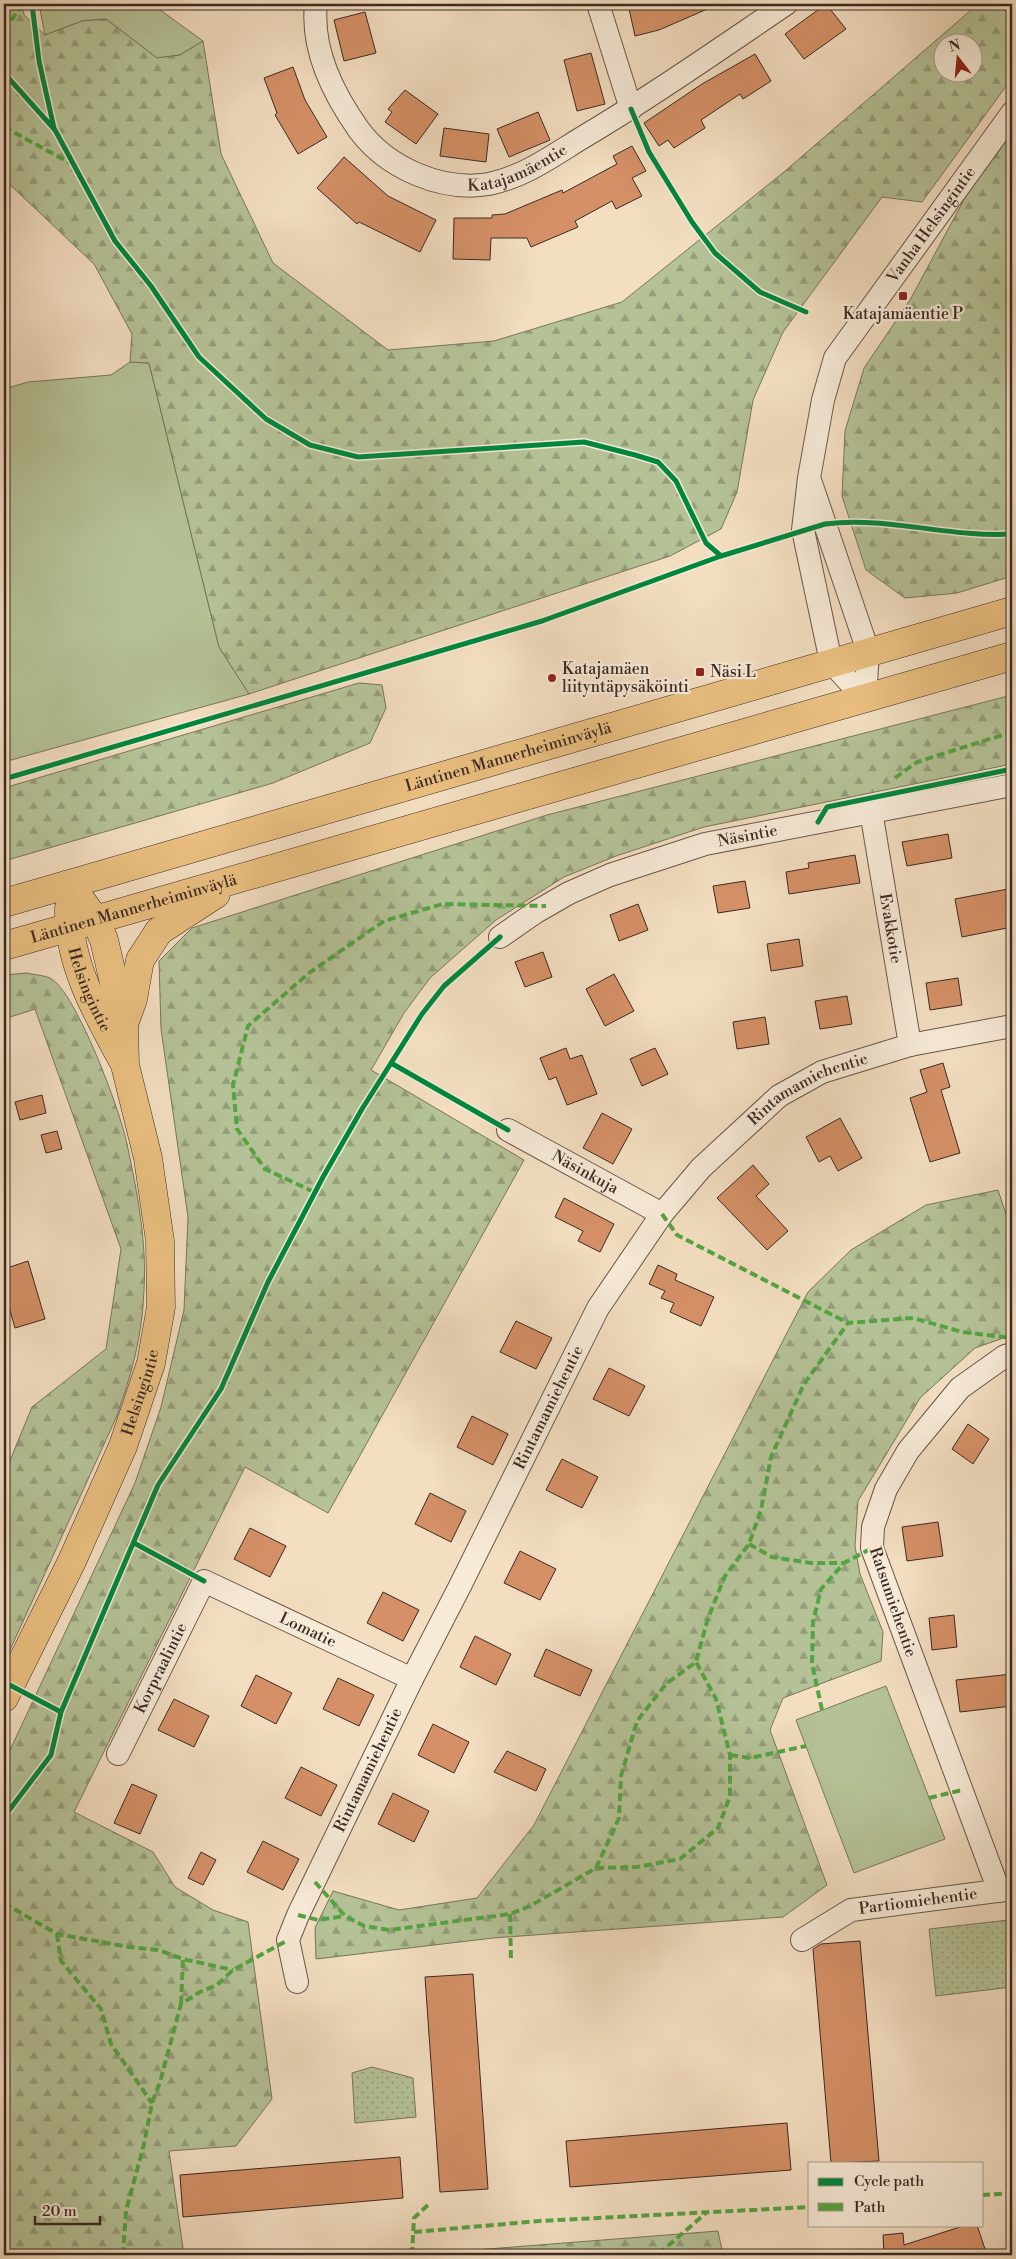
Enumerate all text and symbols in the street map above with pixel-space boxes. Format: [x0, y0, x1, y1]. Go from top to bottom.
north arrow [934, 32, 984, 82]
text: N [947, 36, 962, 57]
street label: Katajamäentie [467, 140, 571, 196]
street label: Vanha Helsingintie [882, 163, 980, 287]
marker: Katajamäentie P [897, 290, 909, 302]
place label: Katajamäentie P [843, 304, 963, 324]
place label: Katajamäen liityntäpysäköinti [562, 659, 689, 697]
place label: Näsi L [710, 662, 756, 682]
marker: Näsi L [694, 666, 706, 678]
marker: Katajamäen liityntäpysäköinti [546, 672, 558, 684]
street label: Läntinen Mannerheiminväylä [403, 717, 615, 796]
street label: Näsintie [716, 820, 779, 851]
street label: Läntinen Mannerheiminväylä [28, 869, 240, 948]
street label: Evakkotie [875, 892, 906, 965]
street label: Helsingintie [63, 945, 115, 1035]
street label: Rintamamiehentie [744, 1049, 870, 1130]
street label: Näsinkuja [548, 1146, 623, 1199]
street label: Rintamamiehentie [510, 1342, 588, 1473]
street label: Helsingintie [117, 1348, 163, 1438]
street label: Ratsumiehentie [865, 1544, 921, 1660]
street label: Lomatie [276, 1608, 340, 1652]
street label: Korpraalintie [130, 1619, 192, 1717]
street label: Rintamamiehentie [330, 1704, 407, 1835]
street label: Partiomiehentie [858, 1884, 978, 1919]
legend [808, 2162, 984, 2226]
text: Cycle path [854, 2172, 924, 2191]
scale bar [35, 2194, 100, 2226]
text: Path [854, 2198, 886, 2217]
text: 20 m [42, 2202, 77, 2221]

